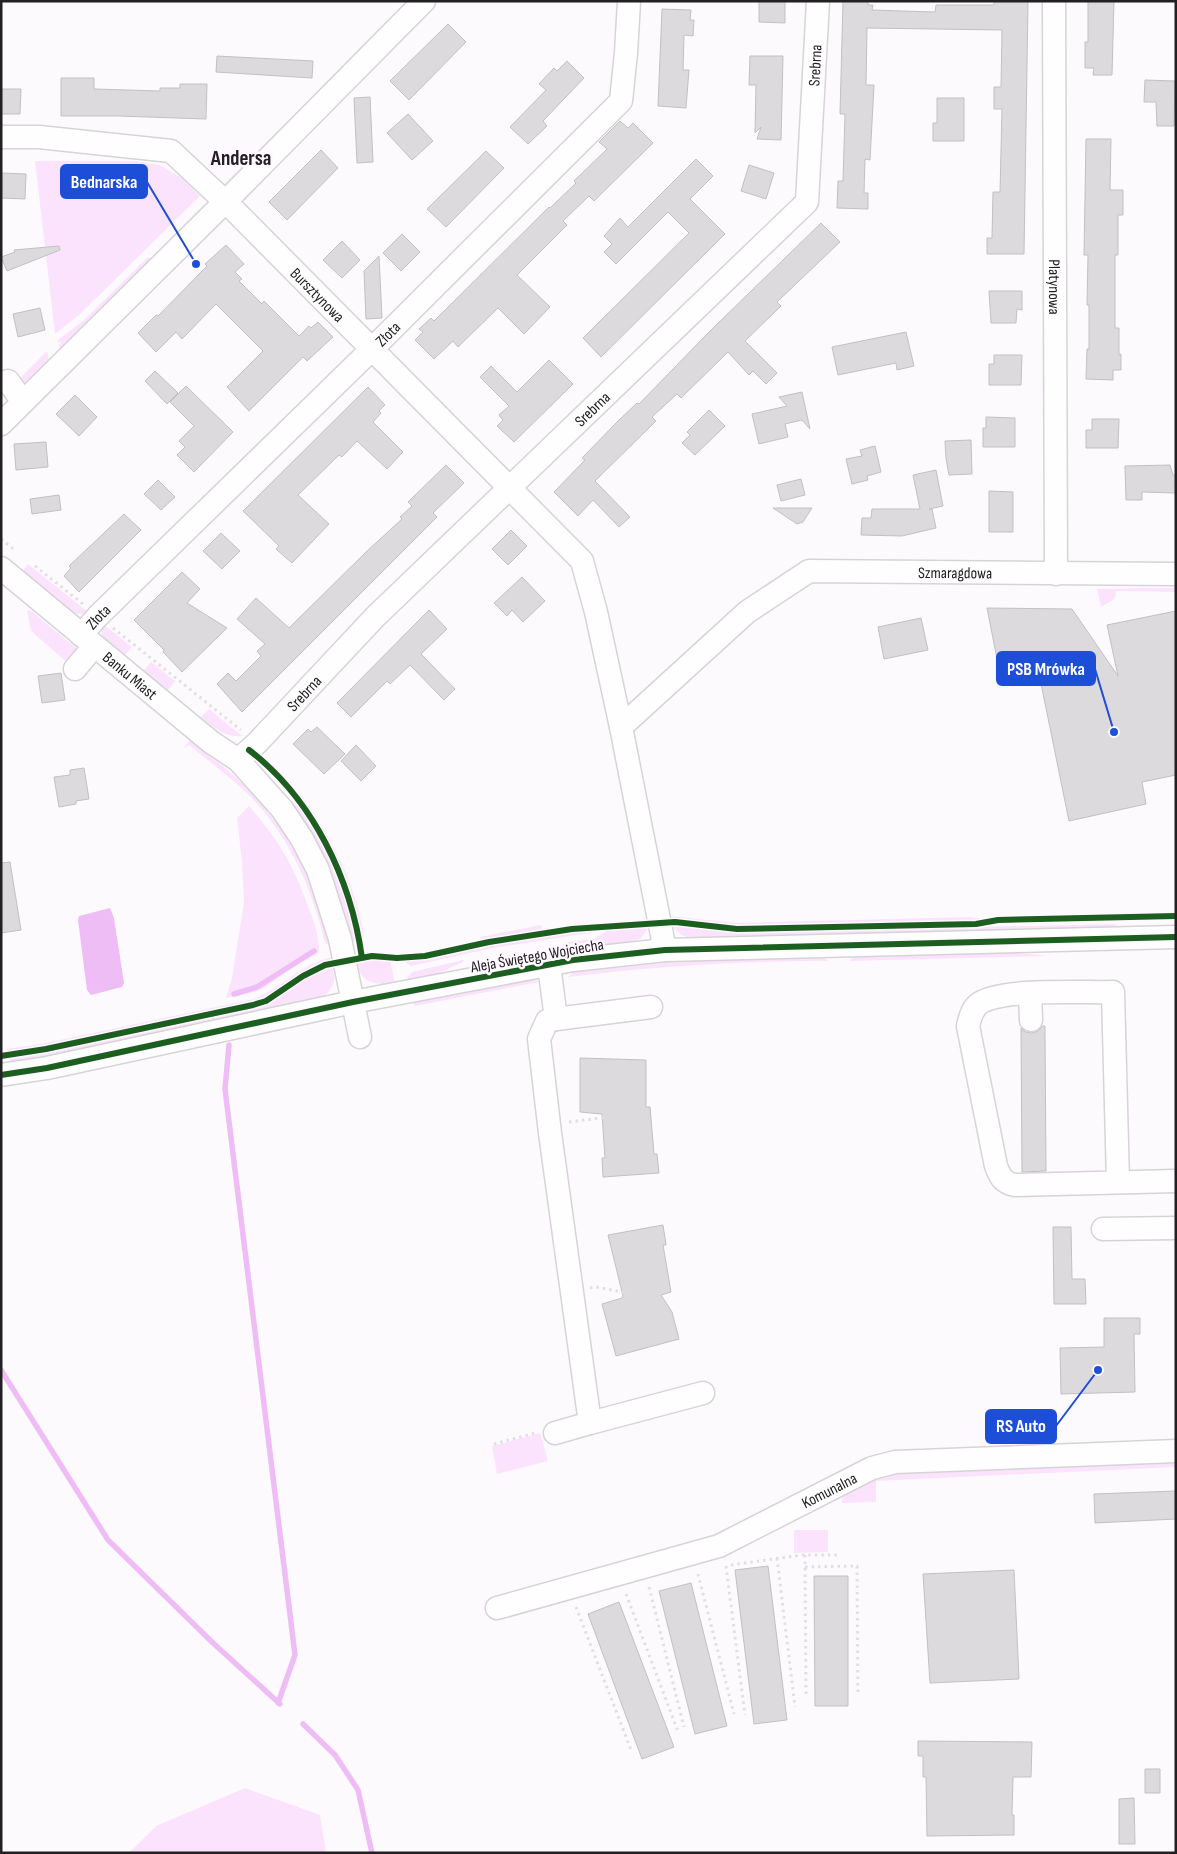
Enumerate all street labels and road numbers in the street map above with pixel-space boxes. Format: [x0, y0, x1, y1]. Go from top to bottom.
street label: Srebrna [805, 44, 827, 87]
street label: Platynowa [1044, 259, 1063, 315]
street label: Bursztynowa [286, 264, 348, 327]
street label: Złota [372, 318, 405, 351]
street label: Srebrna [571, 388, 615, 431]
street label: Szmaragdowa [918, 564, 992, 583]
street label: Złota [83, 601, 115, 634]
street label: Banku Miast [98, 648, 161, 704]
street label: Srebrna [284, 672, 326, 716]
street label: Aleja Świętego Wojciecha [468, 935, 605, 978]
street label: Komunalna [799, 1469, 861, 1513]

